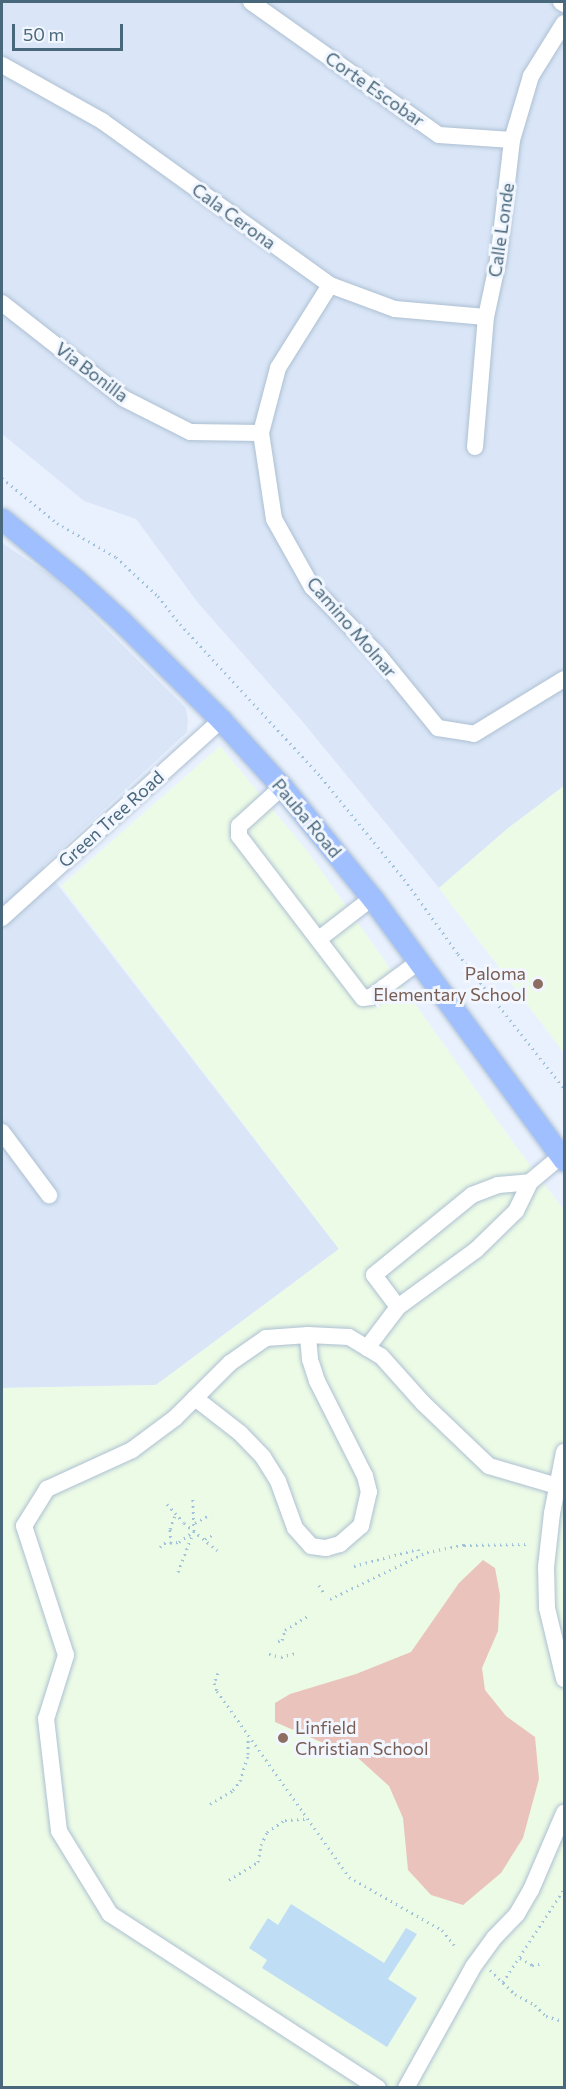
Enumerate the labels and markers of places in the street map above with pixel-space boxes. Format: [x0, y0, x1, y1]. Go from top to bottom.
place label: Paloma Elementary School [373, 963, 526, 1006]
marker: Paloma Elementary School [531, 977, 545, 991]
place label: Linfield Christian School [295, 1717, 429, 1760]
marker: Linfield Christian School [276, 1731, 290, 1745]

